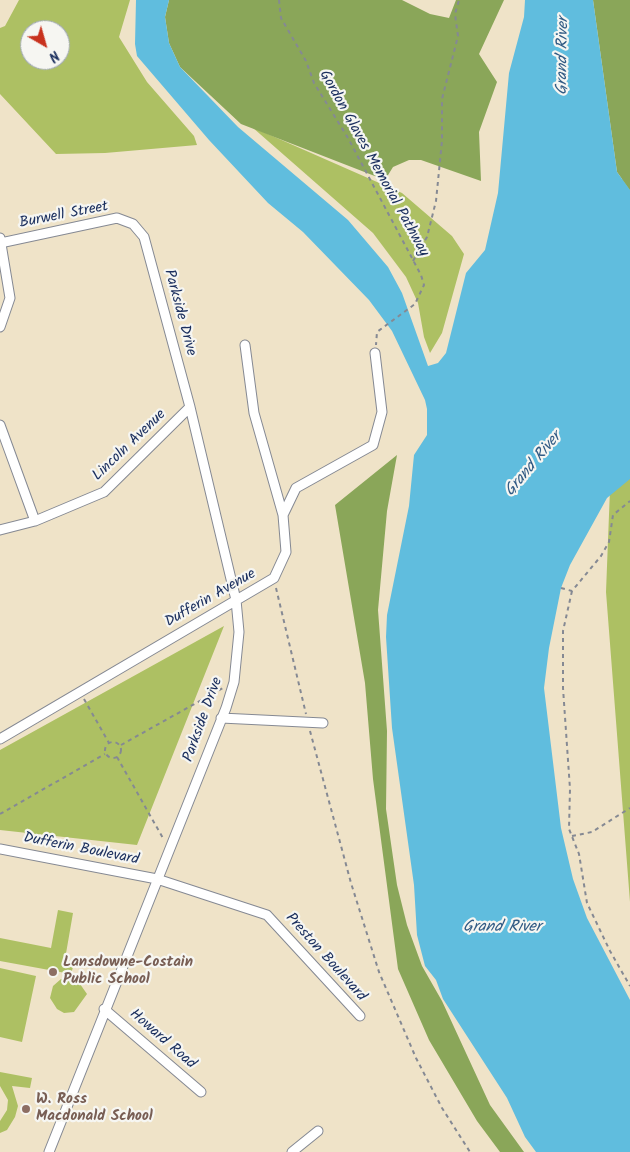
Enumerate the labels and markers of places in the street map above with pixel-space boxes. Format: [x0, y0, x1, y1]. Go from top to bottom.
place label: Lansdowne-Costain Public School [63, 954, 193, 989]
marker: Lansdowne-Costain Public School [47, 966, 59, 978]
place label: W. Ross Macdonald School [36, 1091, 153, 1126]
marker: W. Ross Macdonald School [20, 1103, 32, 1115]

